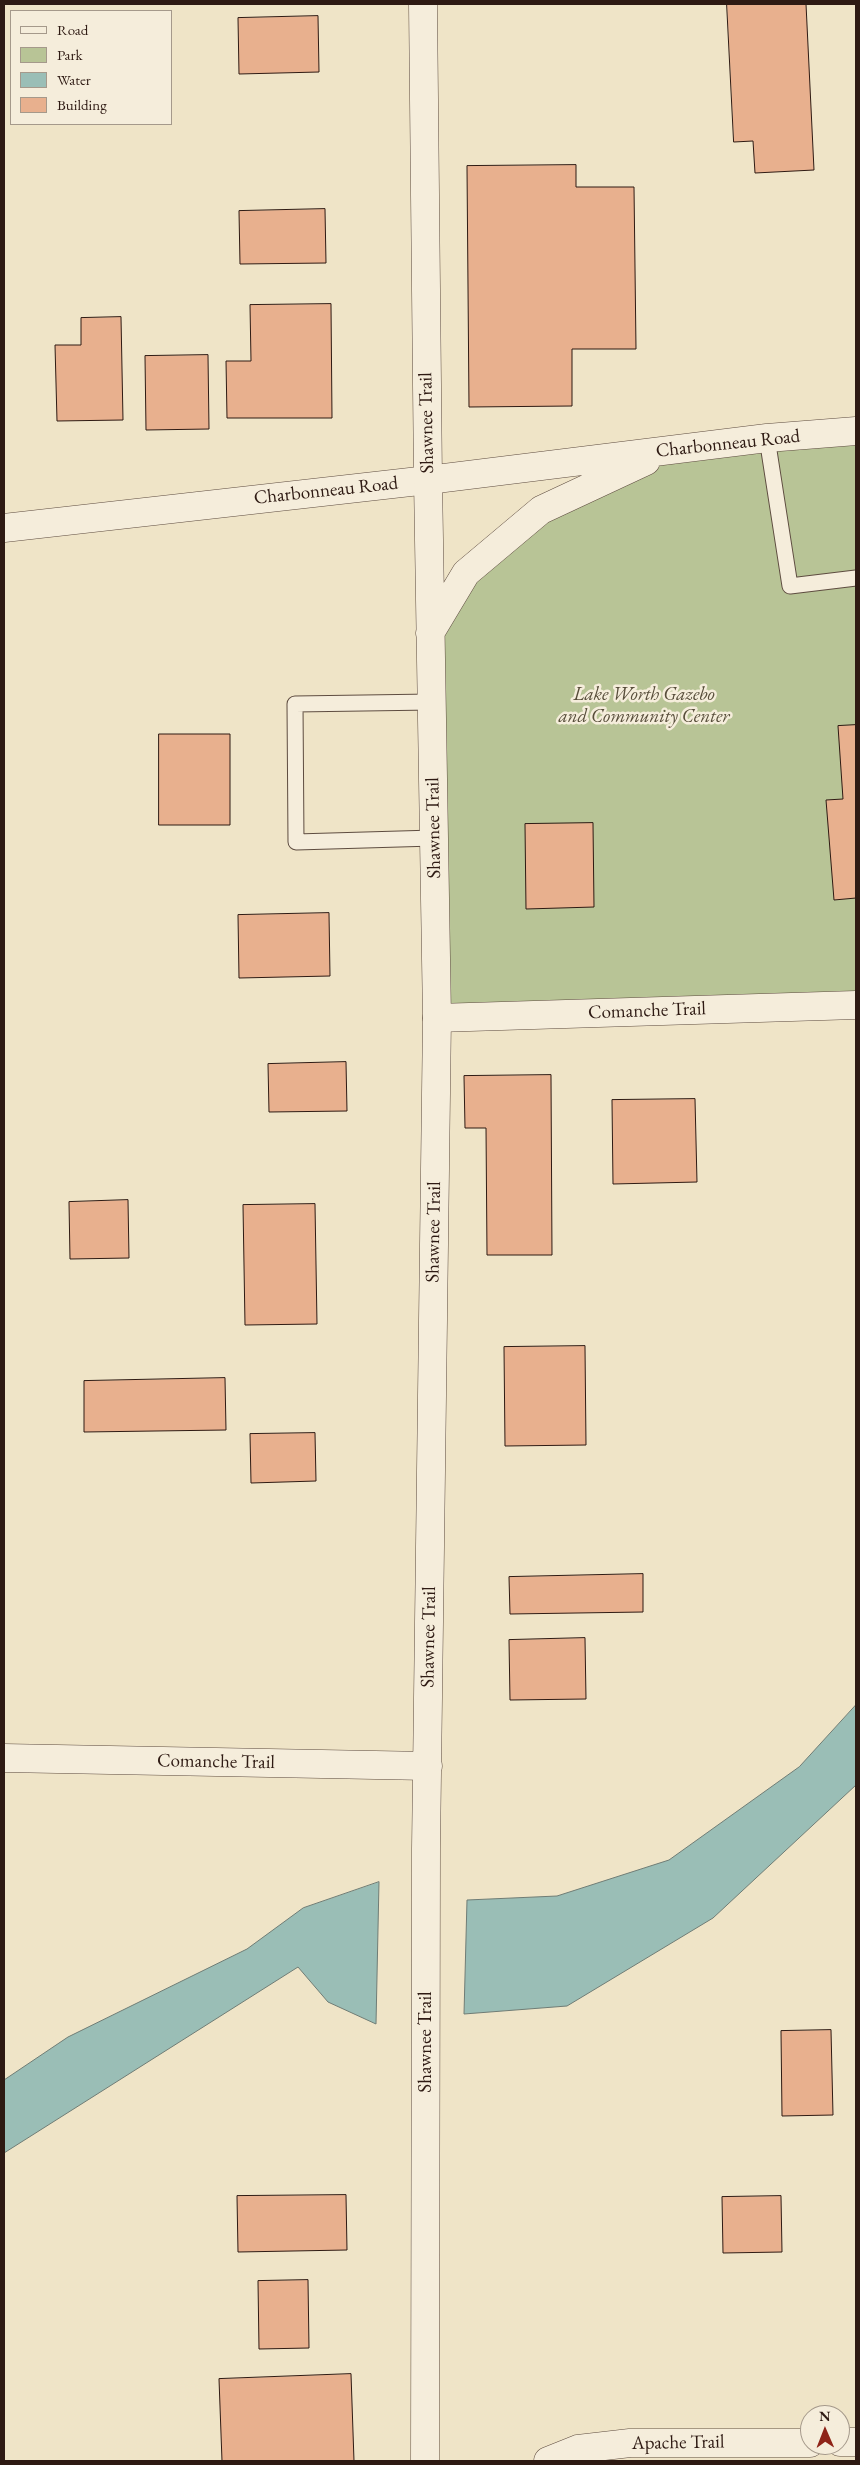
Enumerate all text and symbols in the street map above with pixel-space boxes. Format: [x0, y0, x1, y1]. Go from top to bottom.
legend [10, 10, 172, 125]
text: Road [57, 20, 88, 39]
text: Park [57, 45, 83, 64]
text: Water [57, 70, 91, 89]
text: Building [57, 95, 107, 114]
street label: Shawnee Trail [415, 372, 439, 474]
street label: Charbonneau Road [655, 425, 801, 463]
street label: Charbonneau Road [253, 472, 399, 510]
park label: Lake Worth Gazebo and Community Center [558, 684, 730, 728]
street label: Shawnee Trail [422, 777, 446, 879]
street label: Comanche Trail [588, 998, 706, 1024]
street label: Shawnee Trail [422, 1181, 446, 1283]
street label: Shawnee Trail [417, 1586, 441, 1688]
street label: Comanche Trail [157, 1750, 275, 1774]
street label: Shawnee Trail [415, 1991, 437, 2093]
north arrow [800, 2405, 850, 2455]
text: N [819, 2407, 831, 2425]
street label: Apache Trail [631, 2431, 725, 2455]

